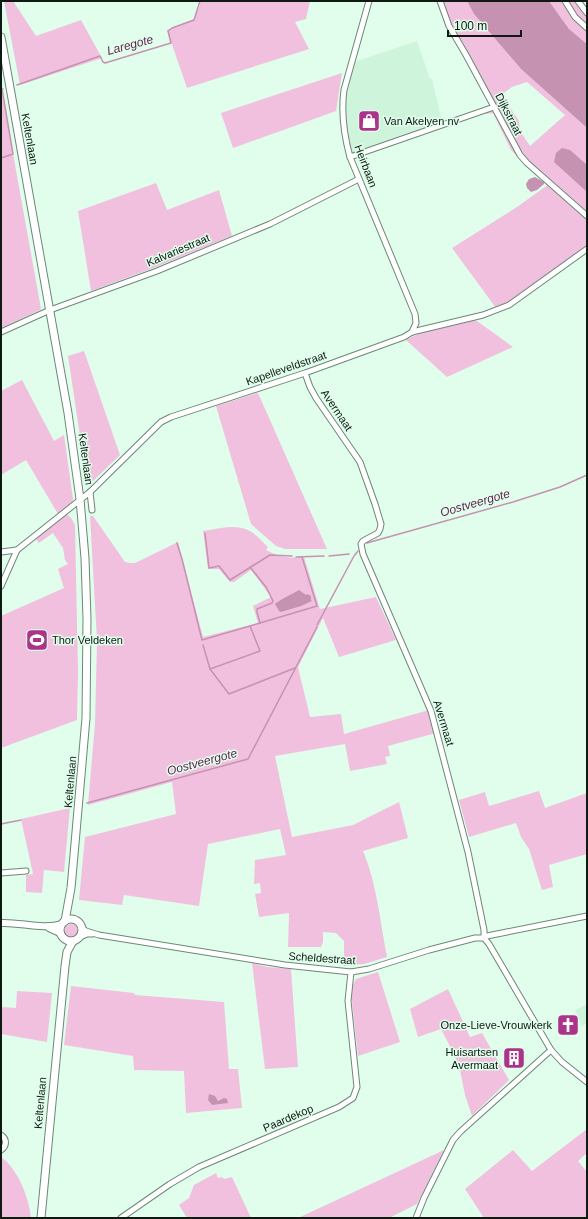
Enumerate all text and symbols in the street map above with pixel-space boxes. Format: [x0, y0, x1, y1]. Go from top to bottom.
scale bar [448, 12, 521, 38]
text: 100 m [454, 19, 487, 33]
water label: Laregote [105, 32, 155, 58]
street label: Dijkstraat [493, 91, 525, 137]
shop icon: Van Akelyen nv [356, 108, 382, 134]
street label: Keltenlaan [20, 112, 40, 166]
place label: Van Akelyen nv [384, 115, 460, 127]
street label: Heirbaan [352, 143, 380, 189]
street label: Kalvariestraat [145, 231, 211, 269]
street label: Kapelleveldstraat [244, 349, 328, 387]
street label: Avermaat [319, 387, 355, 433]
street label: Keltenlaan [76, 432, 96, 486]
water label: Oostveergote [438, 486, 512, 520]
sports icon: Thor Veldeken [24, 627, 50, 653]
place label: Thor Veldeken [52, 634, 123, 646]
street label: Avermaat [431, 699, 457, 747]
water label: Oostveergote [165, 746, 239, 778]
street label: Keltenlaan [62, 756, 78, 808]
street label: Scheldestraat [288, 950, 356, 966]
church icon: Onze-Lieve-Vrouwkerk [555, 1012, 581, 1038]
place label: Onze-Lieve-Vrouwkerk [441, 1019, 552, 1031]
building icon: Huisartsen Avermaat [501, 1045, 527, 1071]
place label: Huisartsen Avermaat [445, 1046, 498, 1071]
street label: Keltenlaan [32, 1077, 48, 1129]
street label: Paardekop [261, 1102, 315, 1134]

